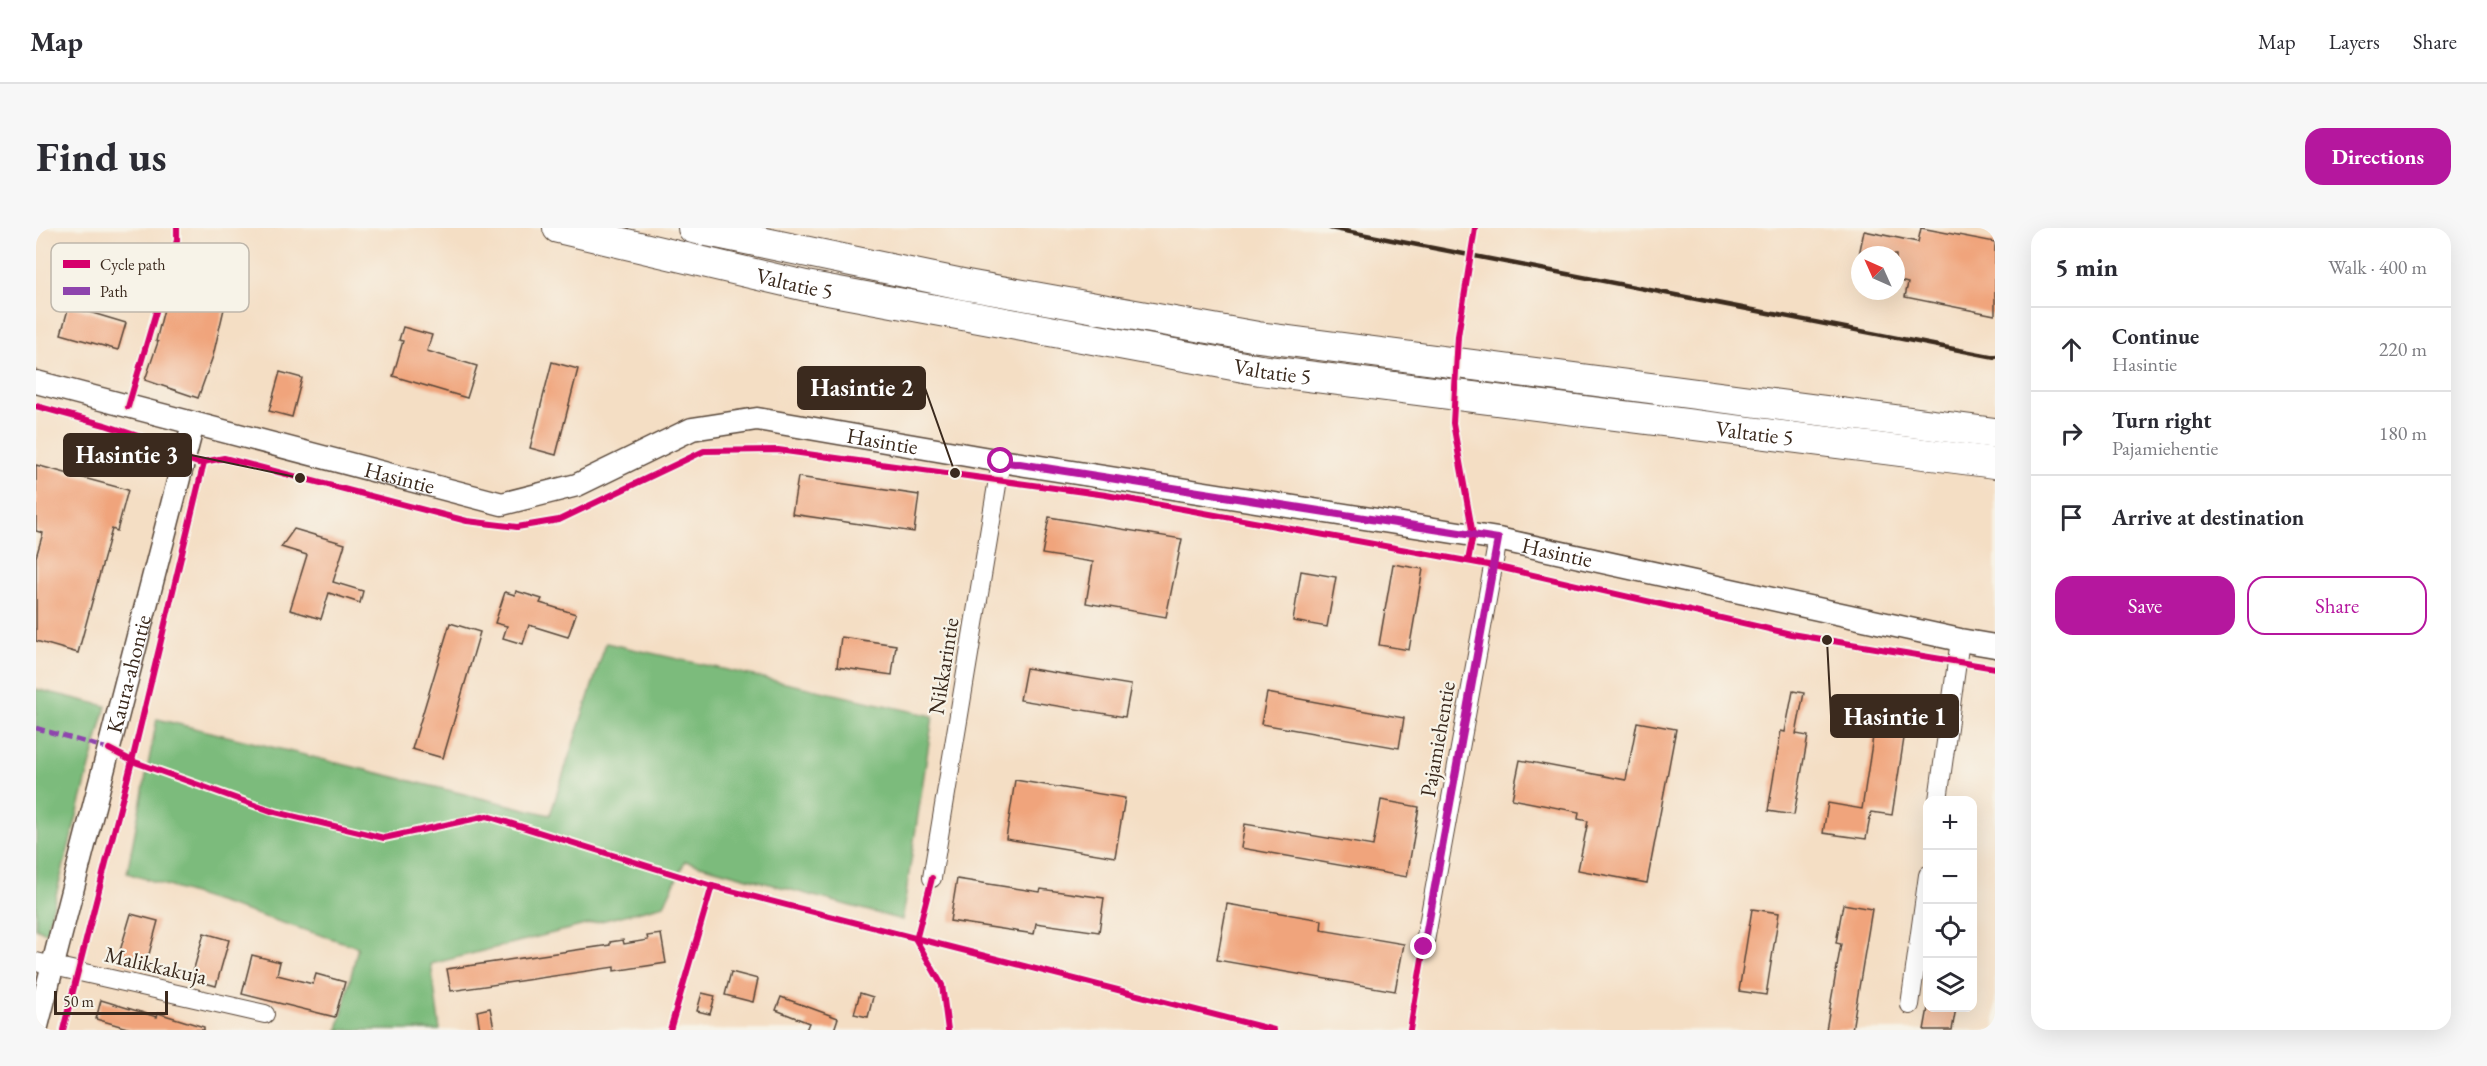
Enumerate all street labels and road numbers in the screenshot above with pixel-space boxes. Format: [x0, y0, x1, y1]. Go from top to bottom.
street label: Valtatie 5 [753, 261, 836, 306]
street label: Valtatie 5 [1231, 351, 1313, 391]
street label: Valtatie 5 [1714, 414, 1795, 452]
street label: Hasintie [845, 421, 920, 462]
street label: Hasintie [361, 455, 438, 501]
street label: Hasintie [1519, 531, 1596, 574]
street label: Kaura-ahontie [100, 611, 158, 736]
street label: Nikkarintie [922, 615, 966, 716]
street label: Pajamiehentie [1413, 679, 1462, 799]
street label: Malikkakuja [102, 940, 210, 991]

